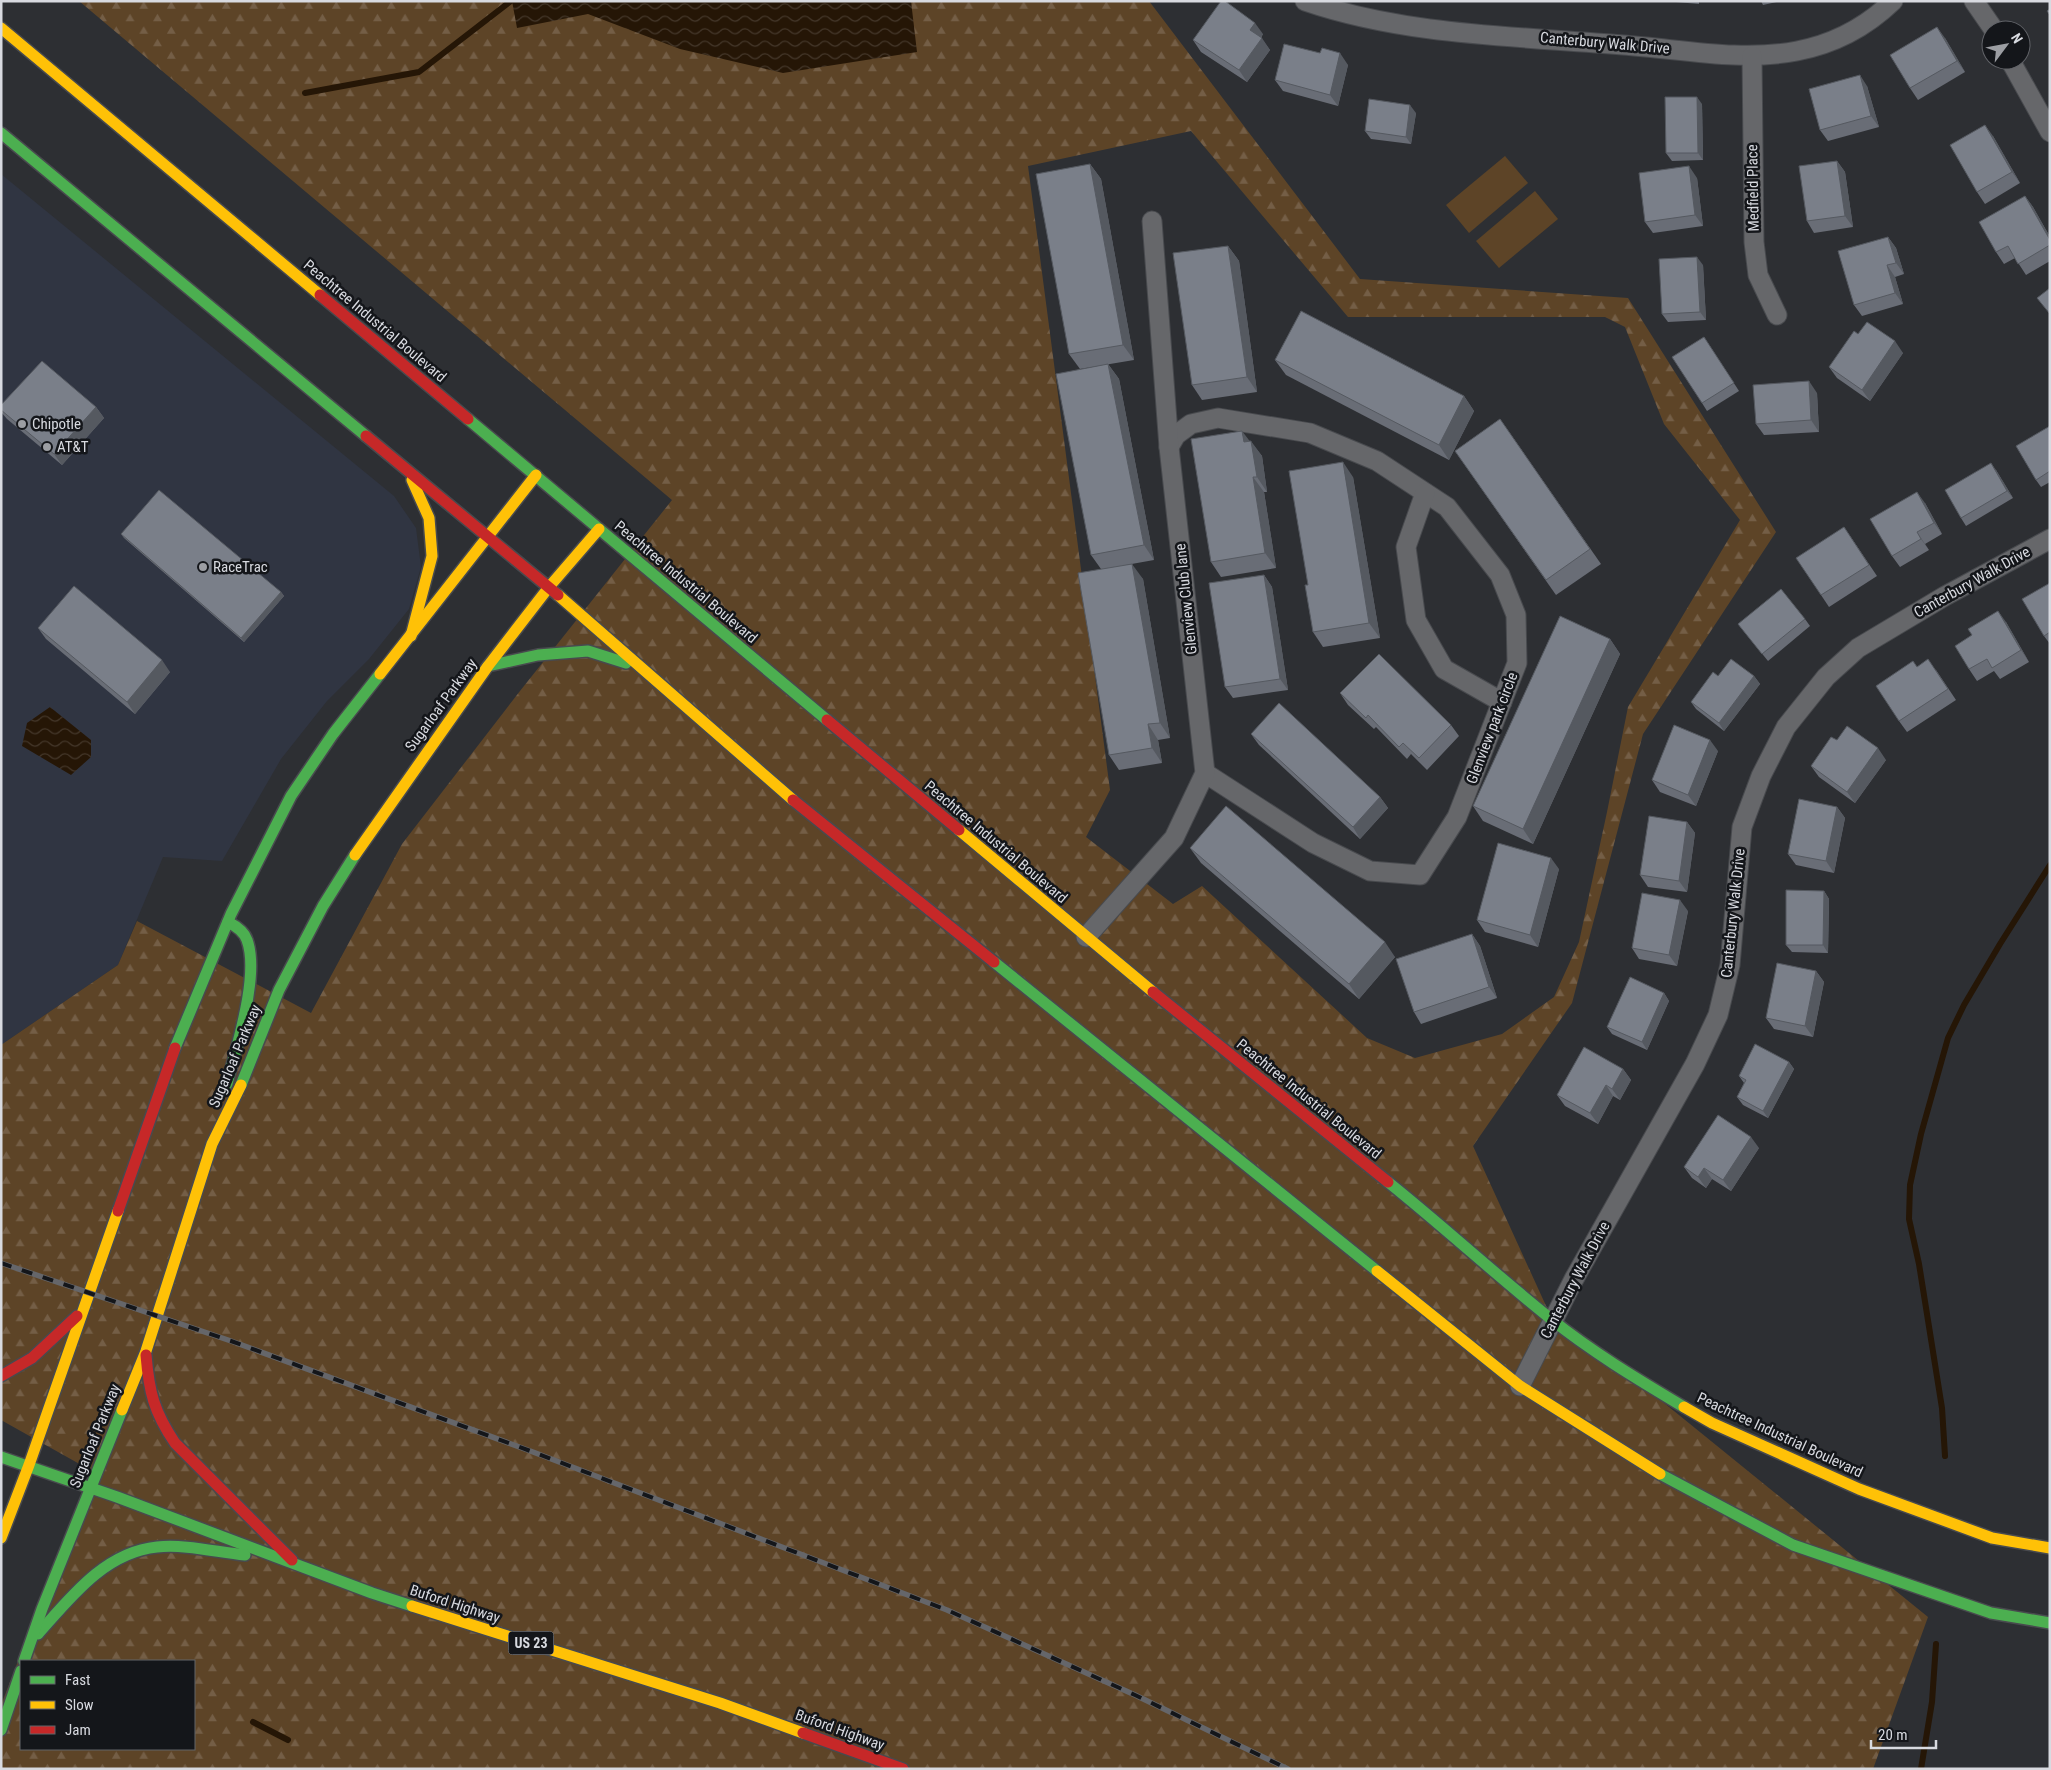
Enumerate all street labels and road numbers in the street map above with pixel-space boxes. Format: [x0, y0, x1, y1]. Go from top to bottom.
street label: Canterbury Walk Drive [1539, 28, 1671, 58]
street label: Medfield Place [1743, 144, 1763, 232]
street label: Peachtree Industrial Boulevard [300, 256, 450, 386]
street label: Peachtree Industrial Boulevard [611, 517, 761, 647]
street label: Glenview Club lane [1171, 543, 1201, 655]
street label: Canterbury Walk Drive [1911, 543, 2033, 621]
street label: Sugarloaf Parkway [401, 655, 481, 755]
street label: Glenview park circle [1462, 670, 1522, 786]
street label: Peachtree Industrial Boulevard [921, 777, 1071, 907]
street label: Canterbury Walk Drive [1717, 847, 1749, 979]
street label: Sugarloaf Parkway [205, 1002, 265, 1110]
street label: Peachtree Industrial Boulevard [1233, 1035, 1385, 1163]
street label: Canterbury Walk Drive [1537, 1218, 1613, 1342]
street label: Sugarloaf Parkway [66, 1381, 124, 1491]
street label: Peachtree Industrial Boulevard [1694, 1389, 1866, 1481]
street label: Buford Highway [408, 1581, 502, 1627]
road number: US 23 [508, 1632, 554, 1655]
street label: Buford Highway [793, 1706, 887, 1754]

